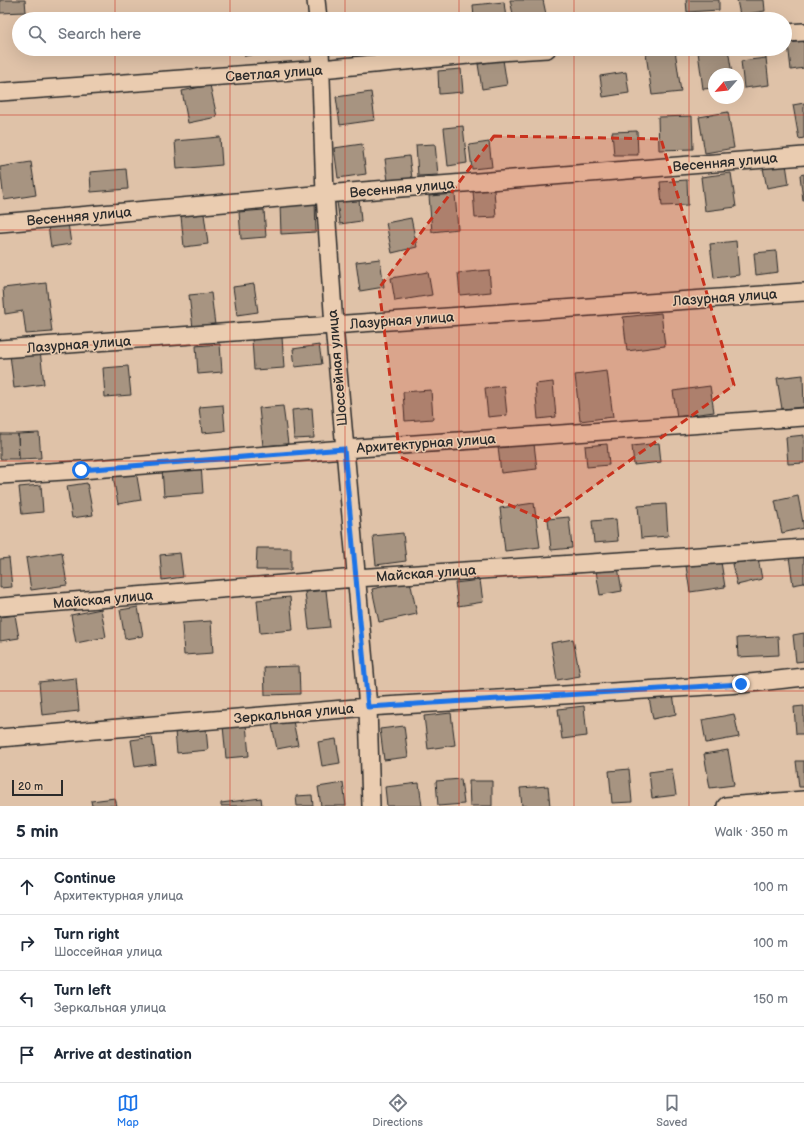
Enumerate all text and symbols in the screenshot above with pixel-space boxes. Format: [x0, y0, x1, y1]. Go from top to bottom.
search box [12, 12, 792, 56]
icon: search [26, 23, 48, 45]
text: Search here [58, 25, 141, 44]
street label: Светлая улица [225, 62, 324, 85]
north arrow [708, 68, 744, 104]
street label: Весенняя улица [672, 149, 779, 176]
street label: Весенняя улица [349, 175, 456, 202]
street label: Весенняя улица [26, 203, 133, 230]
street label: Лазурная улица [671, 285, 779, 310]
street label: Шоссейная улица [324, 308, 351, 427]
street label: Лазурная улица [348, 308, 456, 333]
street label: Лазурная улица [25, 332, 133, 357]
street label: Архитектурная улица [355, 430, 497, 457]
route start [72, 461, 90, 479]
street label: Майская улица [375, 561, 478, 585]
street label: Майская улица [52, 587, 155, 612]
route end [732, 675, 750, 693]
street label: Зеркальная улица [233, 700, 356, 727]
scale bar [12, 778, 63, 797]
text: 20 m [18, 780, 43, 793]
text: 5 min [16, 822, 59, 842]
text: Walk · 350 m [714, 824, 788, 840]
text: Continue [54, 869, 116, 888]
icon: ahead [16, 876, 38, 898]
text: 100 m [753, 879, 788, 895]
text: Архитектурная улица [54, 888, 184, 904]
text: Turn right [54, 925, 119, 944]
icon: right [16, 932, 38, 954]
text: 100 m [753, 935, 788, 951]
text: Шоссейная улица [54, 944, 163, 960]
text: Turn left [54, 981, 111, 1000]
icon: left [16, 988, 38, 1010]
text: 150 m [754, 991, 788, 1007]
text: Зеркальная улица [54, 1000, 166, 1016]
icon: arrive [16, 1044, 38, 1066]
text: Arrive at destination [54, 1045, 192, 1064]
tab: Map [117, 1092, 139, 1129]
tab: Directions [372, 1092, 423, 1129]
tab: Saved [656, 1092, 687, 1129]

